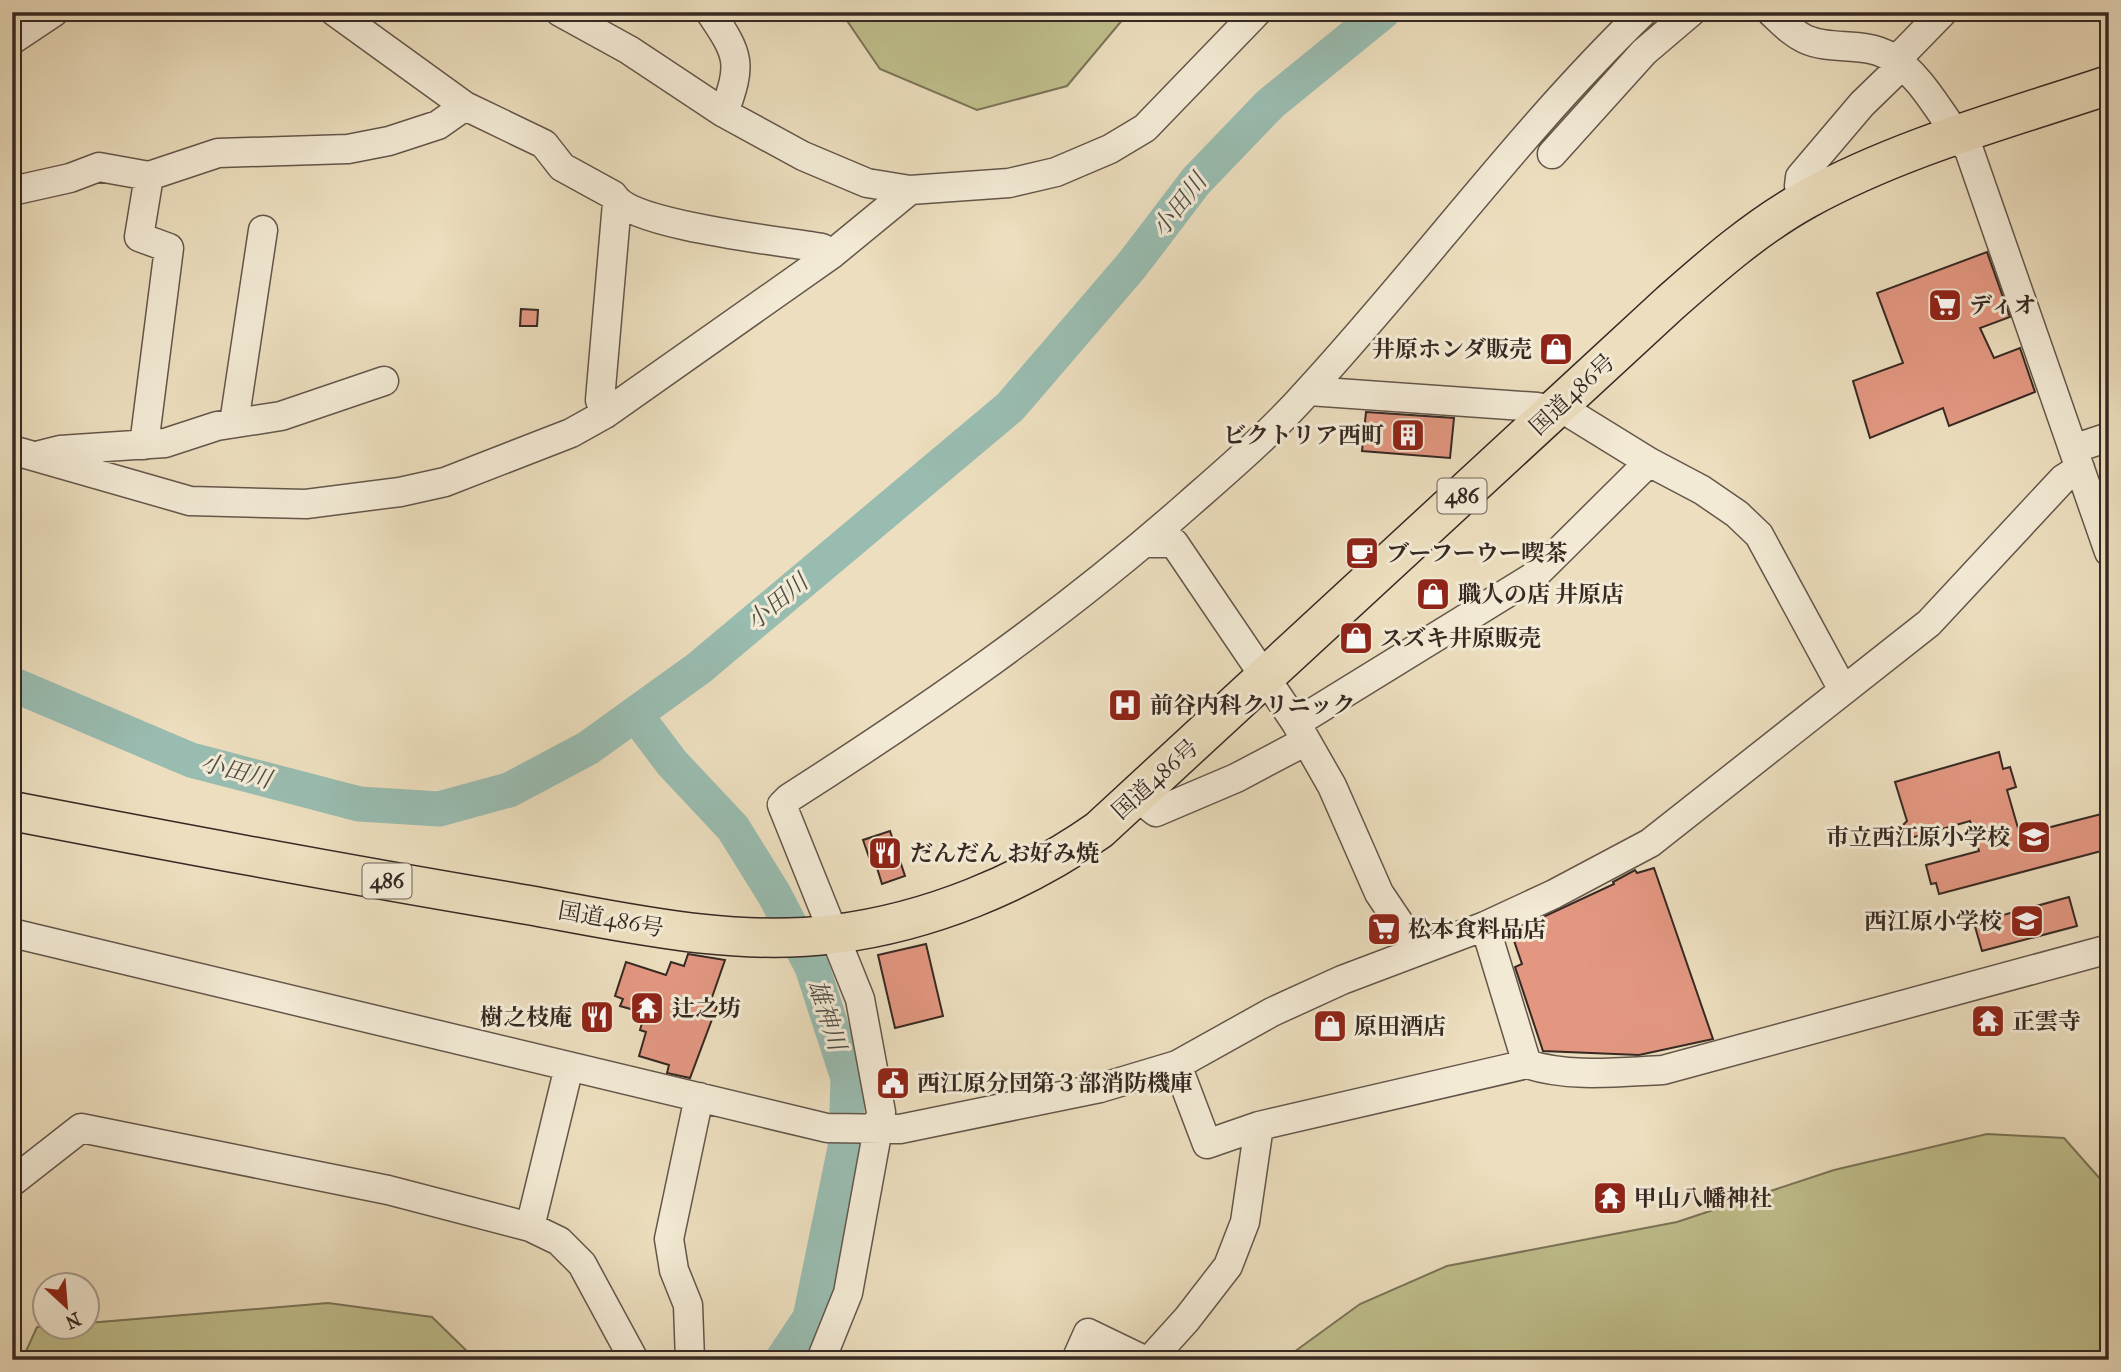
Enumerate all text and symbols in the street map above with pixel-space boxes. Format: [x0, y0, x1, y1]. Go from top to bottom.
water label: 小田川 [1146, 166, 1214, 242]
supermarket icon: ディオ [1926, 286, 1964, 324]
place label: ディオ [1969, 292, 2036, 319]
shop icon: 井原ホンダ販売 [1537, 330, 1575, 368]
place label: 井原ホンダ販売 [1372, 336, 1532, 363]
street label: 国道486号 [1524, 348, 1621, 441]
building icon: ビクトリア西町 [1389, 416, 1427, 454]
place label: ビクトリア西町 [1223, 422, 1384, 449]
road number: 486 [1438, 478, 1486, 514]
cafe icon: ブーフーウー喫茶 [1343, 534, 1381, 572]
place label: ブーフーウー喫茶 [1386, 540, 1567, 567]
water label: 小田川 [740, 566, 816, 636]
shop icon: 職人の店 井原店 [1414, 575, 1452, 613]
place label: 職人の店 井原店 [1458, 581, 1624, 608]
shop icon: スズキ井原販売 [1337, 619, 1375, 657]
place label: スズキ井原販売 [1380, 625, 1541, 652]
hospital icon: 前谷内科クリニック [1106, 686, 1144, 724]
place label: 前谷内科クリニック [1150, 692, 1356, 719]
street label: 国道486号 [1107, 734, 1204, 825]
water label: 小田川 [198, 748, 277, 795]
school or university icon: 市立西江原小学校 [2015, 818, 2053, 856]
place label: 市立西江原小学校 [1826, 824, 2010, 851]
restaurant icon: だんだん お好み焼 [866, 834, 904, 872]
place label: だんだん お好み焼 [910, 840, 1099, 867]
road number: 486 [362, 864, 412, 898]
street label: 国道486号 [556, 897, 666, 942]
school or university icon: 西江原小学校 [2008, 902, 2046, 940]
place label: 西江原小学校 [1864, 908, 2002, 935]
supermarket icon: 松本食料品店 [1365, 910, 1403, 948]
place label: 松本食料品店 [1408, 916, 1546, 943]
water label: 雄神川 [803, 976, 852, 1056]
temple icon: 辻之坊 [628, 989, 666, 1027]
place label: 辻之坊 [672, 995, 741, 1022]
restaurant icon: 樹之枝庵 [578, 998, 616, 1036]
temple icon: 正雲寺 [1969, 1002, 2007, 1040]
place label: 樹之枝庵 [480, 1004, 572, 1031]
shop icon: 原田酒店 [1311, 1007, 1349, 1045]
place label: 正雲寺 [2012, 1008, 2081, 1035]
place label: 原田酒店 [1354, 1013, 1446, 1040]
public building icon: 西江原分団第３部消防機庫 [874, 1064, 912, 1102]
place label: 西江原分団第３部消防機庫 [917, 1070, 1193, 1097]
temple icon: 甲山八幡神社 [1591, 1179, 1629, 1217]
place label: 甲山八幡神社 [1634, 1185, 1772, 1212]
north arrow [32, 1270, 102, 1340]
text: N [61, 1307, 84, 1334]

